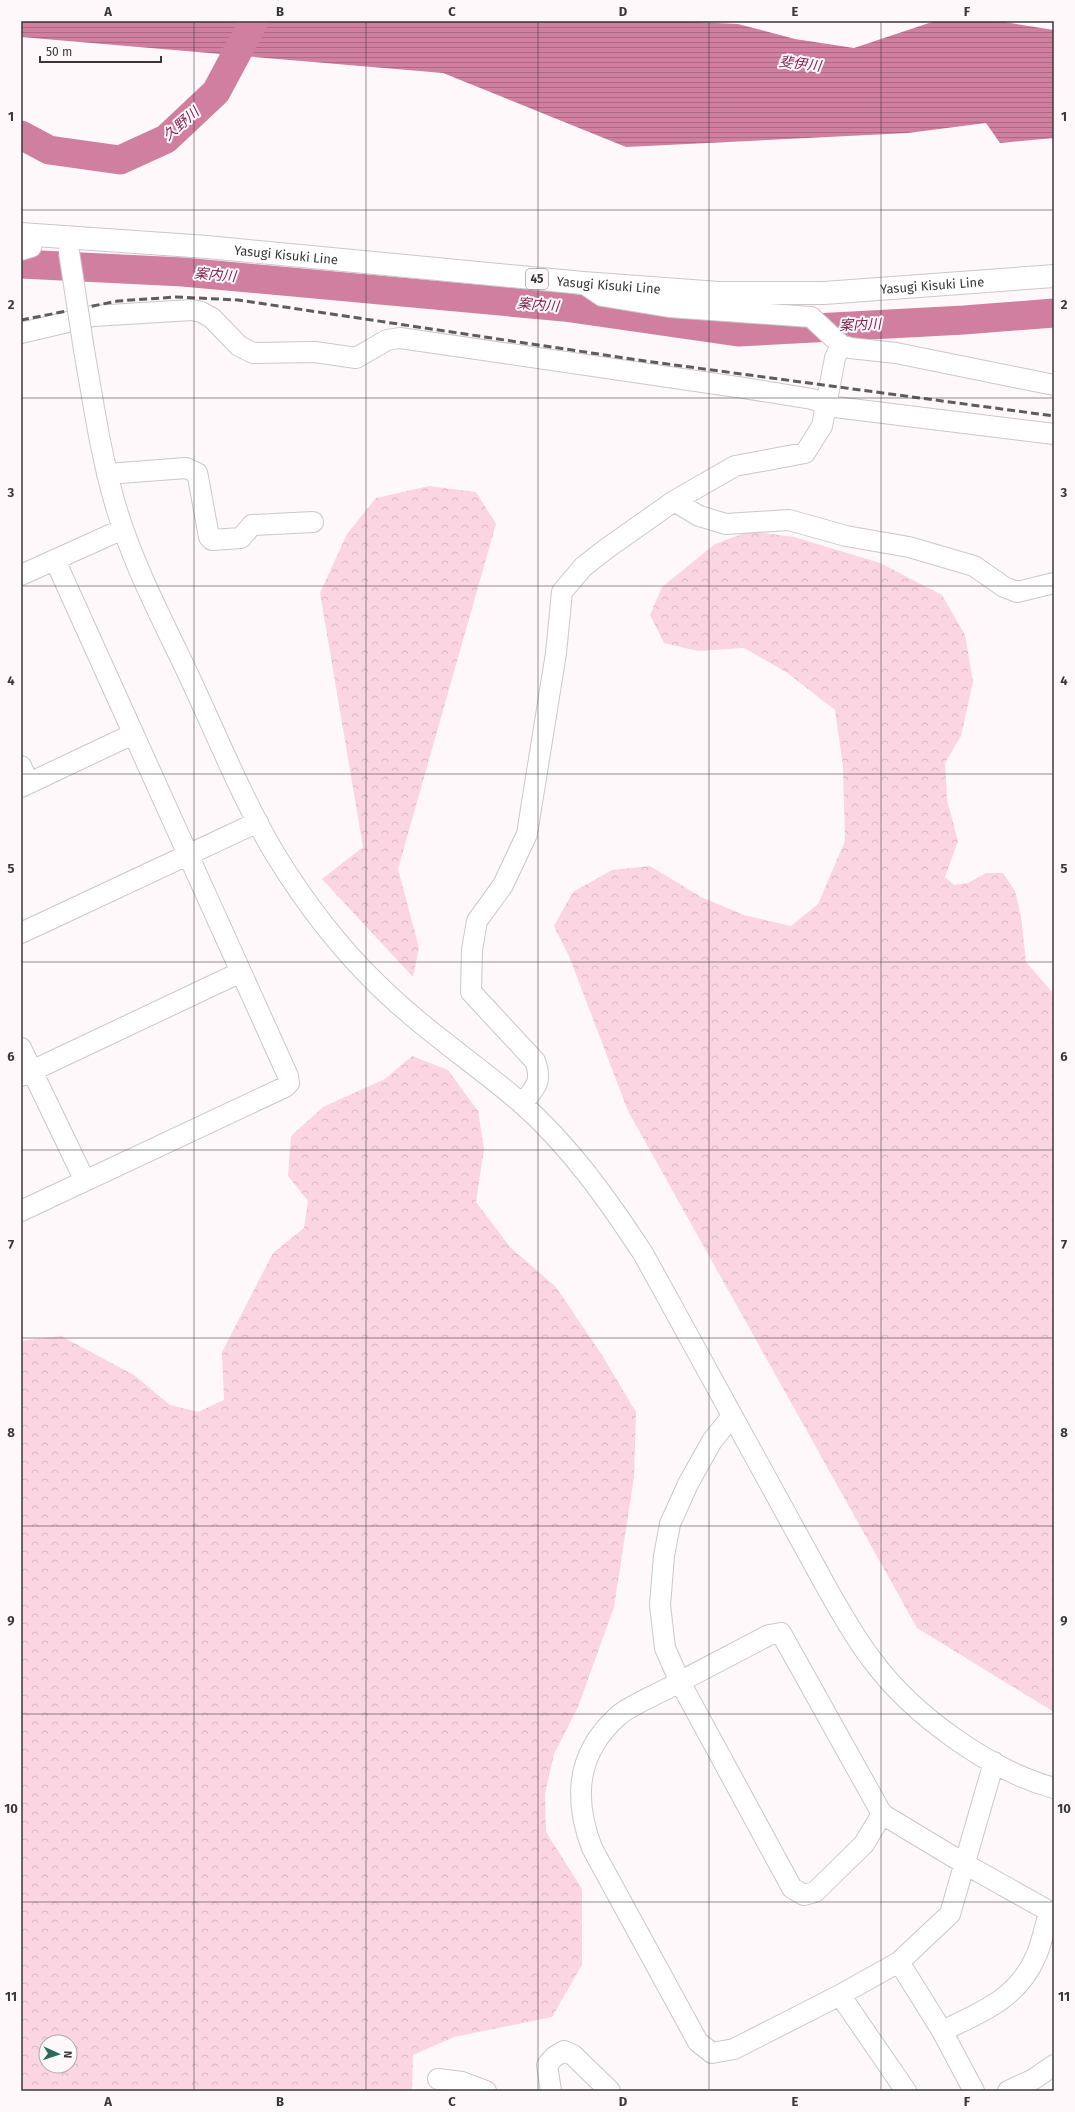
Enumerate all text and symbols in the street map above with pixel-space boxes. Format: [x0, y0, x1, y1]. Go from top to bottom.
text: A [103, 4, 112, 19]
text: B [276, 4, 284, 19]
text: C [448, 4, 456, 19]
text: D [619, 4, 628, 19]
text: E [792, 4, 799, 19]
text: F [964, 4, 971, 19]
scale bar [40, 38, 161, 64]
text: 50 m [46, 45, 72, 59]
water label: 斐伊川 [778, 53, 824, 75]
water label: 久野川 [160, 102, 204, 144]
text: 1 [8, 109, 14, 124]
text: 1 [1061, 109, 1067, 124]
street label: Yasugi Kisuki Line [234, 242, 339, 267]
water label: 案内川 [193, 265, 239, 285]
road number: 45 [526, 269, 548, 289]
street label: Yasugi Kisuki Line [556, 273, 661, 296]
street label: Yasugi Kisuki Line [880, 274, 985, 296]
water label: 案内川 [516, 295, 562, 315]
text: 2 [8, 297, 15, 312]
text: 2 [1061, 297, 1068, 312]
water label: 案内川 [839, 315, 883, 335]
text: 3 [7, 485, 15, 500]
text: 3 [1060, 485, 1068, 500]
text: 4 [7, 673, 15, 688]
text: 4 [1060, 673, 1068, 688]
text: 5 [8, 861, 15, 876]
text: 5 [1061, 861, 1068, 876]
text: 6 [7, 1049, 15, 1064]
text: 6 [1060, 1049, 1068, 1064]
text: 7 [8, 1237, 14, 1252]
text: 7 [1061, 1237, 1067, 1252]
text: 8 [7, 1425, 15, 1440]
text: 8 [1060, 1425, 1068, 1440]
text: 9 [7, 1613, 15, 1628]
text: 9 [1060, 1613, 1068, 1628]
text: 10 [4, 1801, 18, 1816]
text: 10 [1057, 1801, 1071, 1816]
text: 11 [5, 1989, 17, 2004]
text: 11 [1058, 1989, 1070, 2004]
north arrow [38, 2034, 78, 2074]
text: N [61, 2051, 74, 2058]
text: A [103, 2094, 112, 2109]
text: B [276, 2094, 284, 2109]
text: C [448, 2094, 456, 2109]
text: D [619, 2094, 628, 2109]
text: E [792, 2094, 799, 2109]
text: F [964, 2094, 971, 2109]

